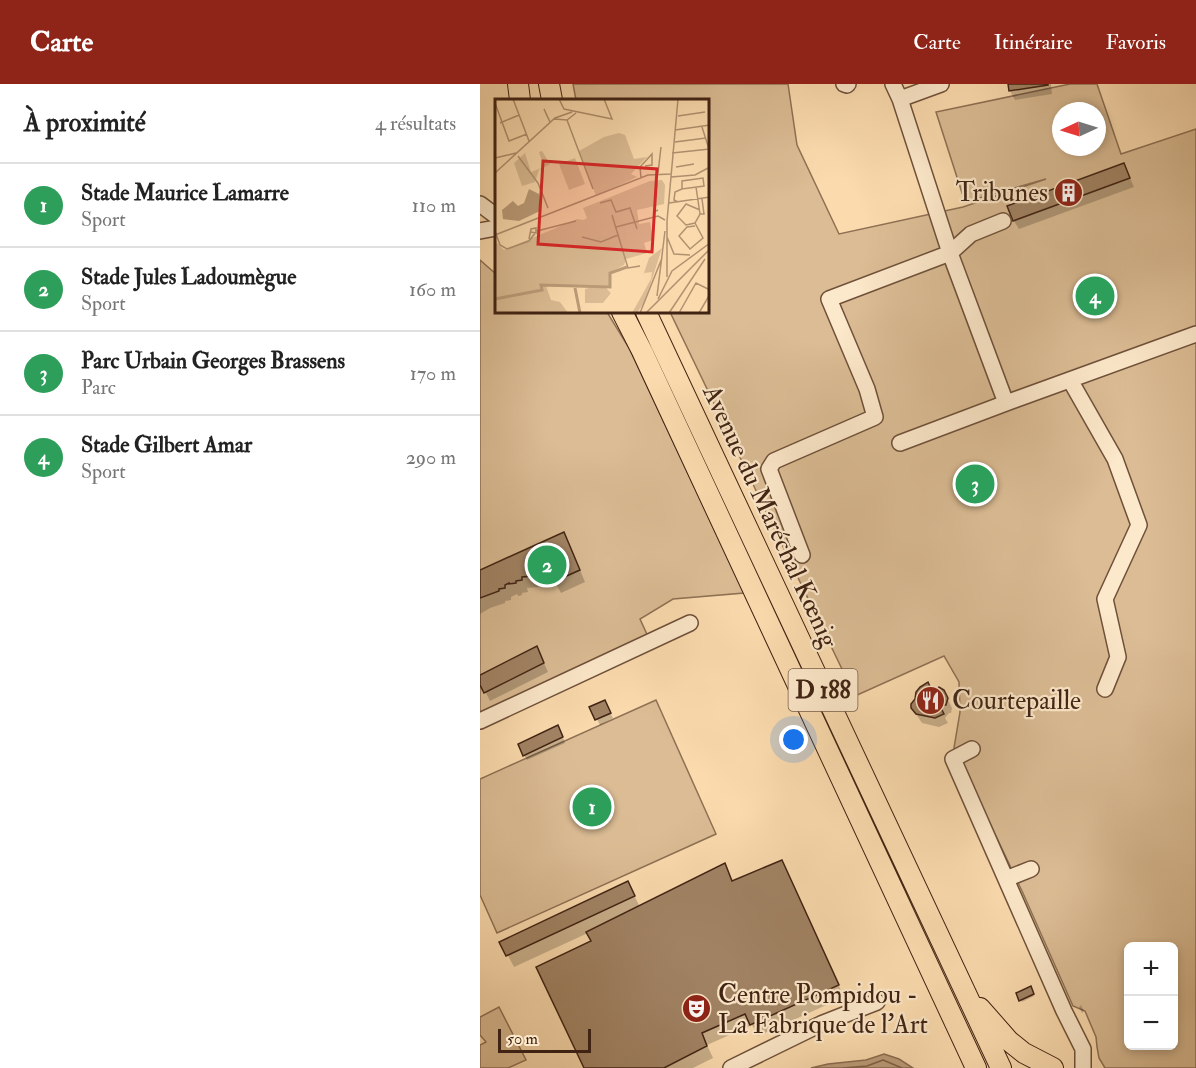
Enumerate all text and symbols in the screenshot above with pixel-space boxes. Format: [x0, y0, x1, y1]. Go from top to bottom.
text: Carte [30, 25, 93, 60]
text: Carte [913, 29, 961, 56]
text: Itinéraire [994, 29, 1072, 56]
text: Favoris [1105, 29, 1166, 56]
inset map [495, 99, 710, 314]
north arrow [1052, 102, 1106, 156]
text: À proximité [24, 107, 146, 139]
text: 4 résultats [375, 111, 456, 136]
building icon: Tribunes [1053, 176, 1085, 208]
place label: Tribunes [956, 177, 1048, 209]
text: Stade Maurice Lamarre [81, 179, 289, 207]
text: 1 [40, 193, 47, 218]
text: 110 m [412, 193, 456, 218]
text: Sport [81, 207, 126, 232]
text: Stade Jules Ladoumègue [81, 263, 296, 291]
pin: 4 [1076, 274, 1114, 318]
text: 2 [38, 277, 49, 302]
text: 160 m [409, 277, 456, 302]
text: Sport [81, 291, 126, 316]
text: Parc Urbain Georges Brassens [81, 347, 345, 375]
text: 3 [40, 361, 47, 386]
text: 170 m [410, 361, 456, 386]
text: Parc [81, 375, 116, 400]
street label: Avenue du Maréchal Kœnig [695, 379, 845, 654]
text: Stade Gilbert Amar [81, 431, 252, 459]
text: 4 [38, 445, 49, 470]
text: 290 m [406, 445, 456, 470]
text: Sport [81, 459, 126, 484]
pin: 3 [956, 462, 994, 506]
pin: 2 [528, 542, 566, 588]
road number: D 188 [788, 669, 858, 711]
restaurant icon: Courtepaille [915, 684, 947, 716]
place label: Courtepaille [952, 685, 1081, 718]
your location [779, 725, 808, 754]
pin: 1 [572, 784, 612, 830]
map controls [1124, 942, 1178, 1050]
button: + [1124, 942, 1178, 996]
place label: Centre Pompidou - La Fabrique de l'Art [718, 979, 928, 1041]
theatre icon: Centre Pompidou - La Fabrique de l'Art [681, 993, 713, 1025]
button: − [1124, 996, 1178, 1050]
scale bar [498, 1026, 591, 1054]
text: 50 m [507, 1029, 538, 1049]

